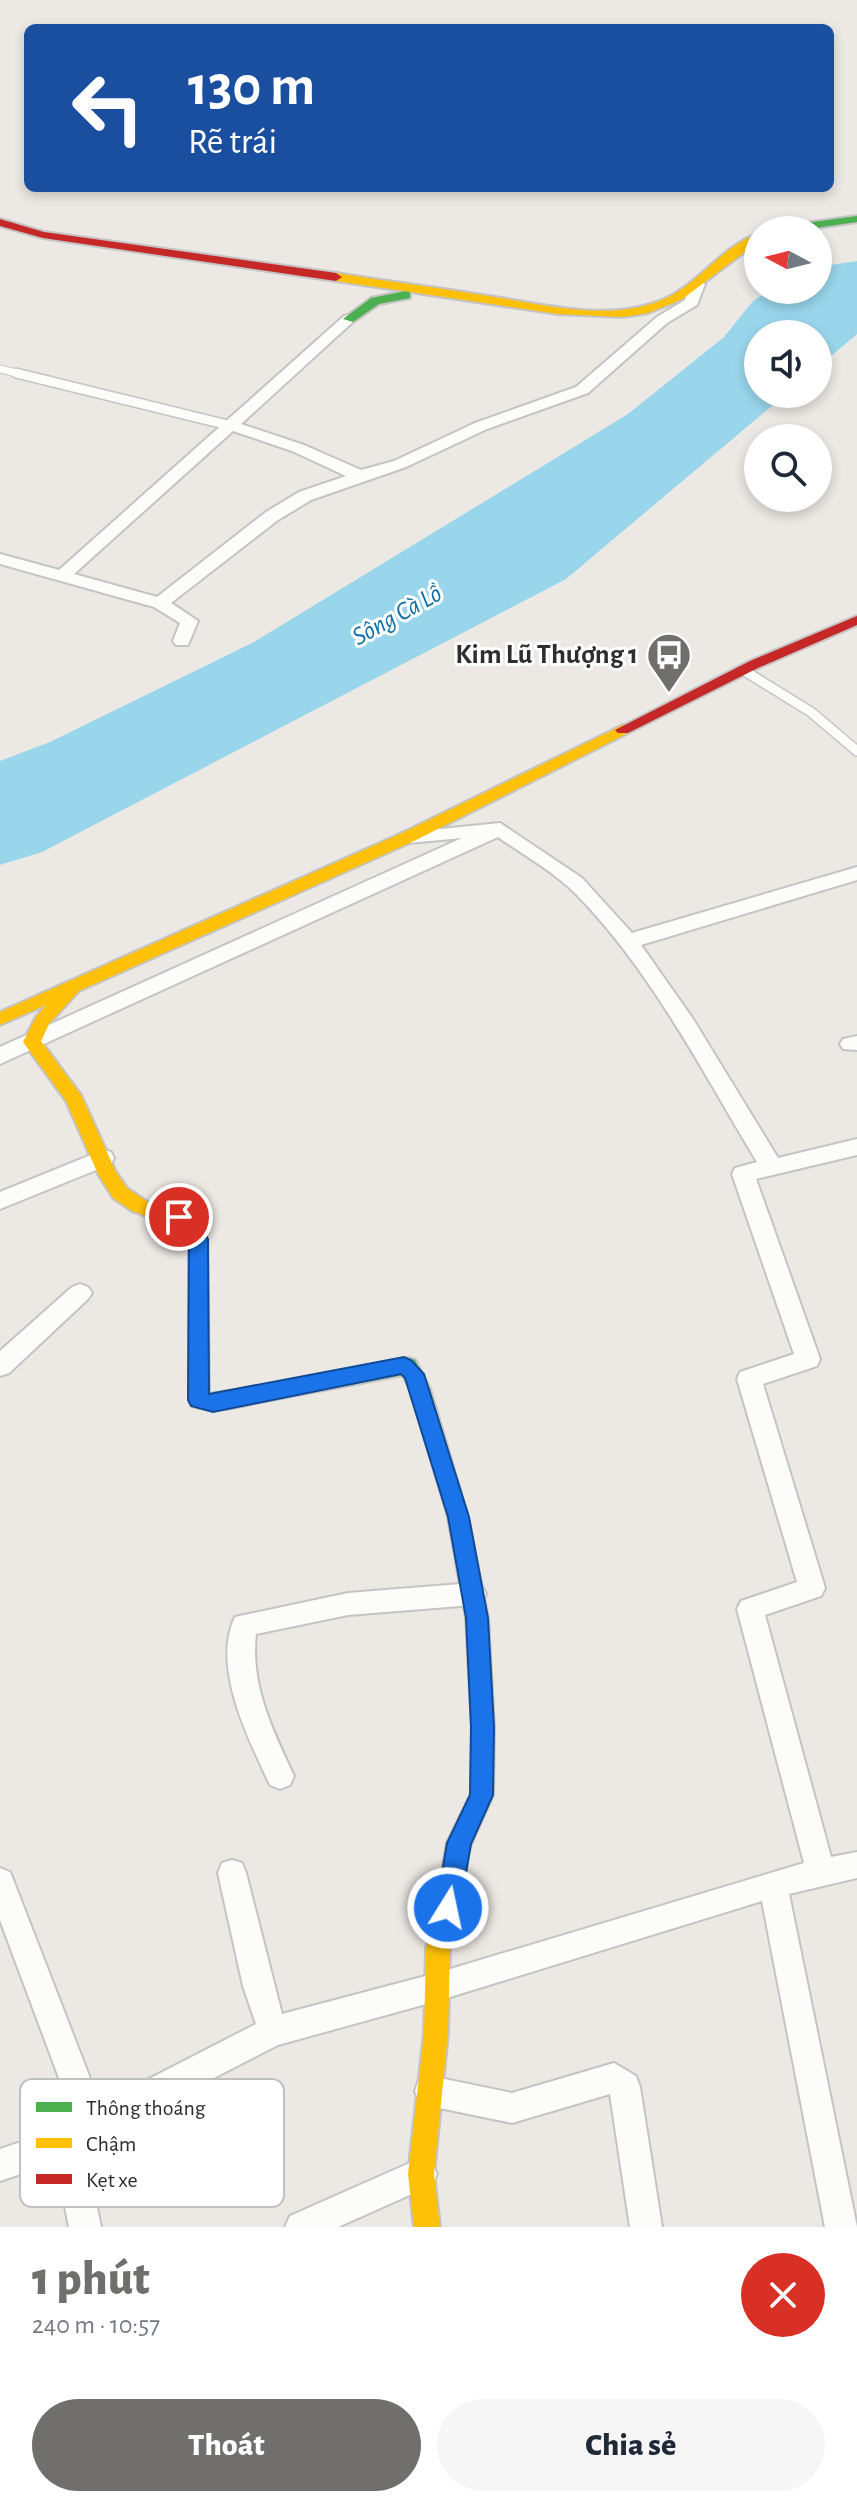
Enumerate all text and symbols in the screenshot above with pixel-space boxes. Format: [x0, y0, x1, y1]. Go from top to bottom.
icon: left [56, 56, 160, 160]
text: 130 m [188, 59, 315, 115]
text: Rẽ trái [188, 124, 277, 160]
north arrow [744, 216, 832, 304]
map controls [744, 216, 832, 512]
button: sound [744, 320, 832, 408]
button: search [744, 424, 832, 512]
water label: Sông Cà Lồ [348, 580, 446, 650]
bus stop icon: Kim Lũ Thượng 1 [645, 631, 693, 694]
place label: Kim Lũ Thượng 1 [455, 641, 638, 669]
pin [145, 1183, 213, 1251]
icon: arrive [157, 1195, 201, 1239]
position arrow [406, 1866, 490, 1950]
legend [20, 2079, 284, 2207]
text: Thông thoáng [86, 2097, 206, 2119]
text: Chậm [86, 2133, 136, 2155]
text: Kẹt xe [86, 2169, 138, 2191]
button: close [741, 2253, 825, 2337]
text: 1 phút [32, 2256, 150, 2304]
text: 240 m · 10:57 [32, 2312, 160, 2338]
button: Thoát [32, 2399, 421, 2491]
button: Chia sẻ [437, 2399, 825, 2491]

